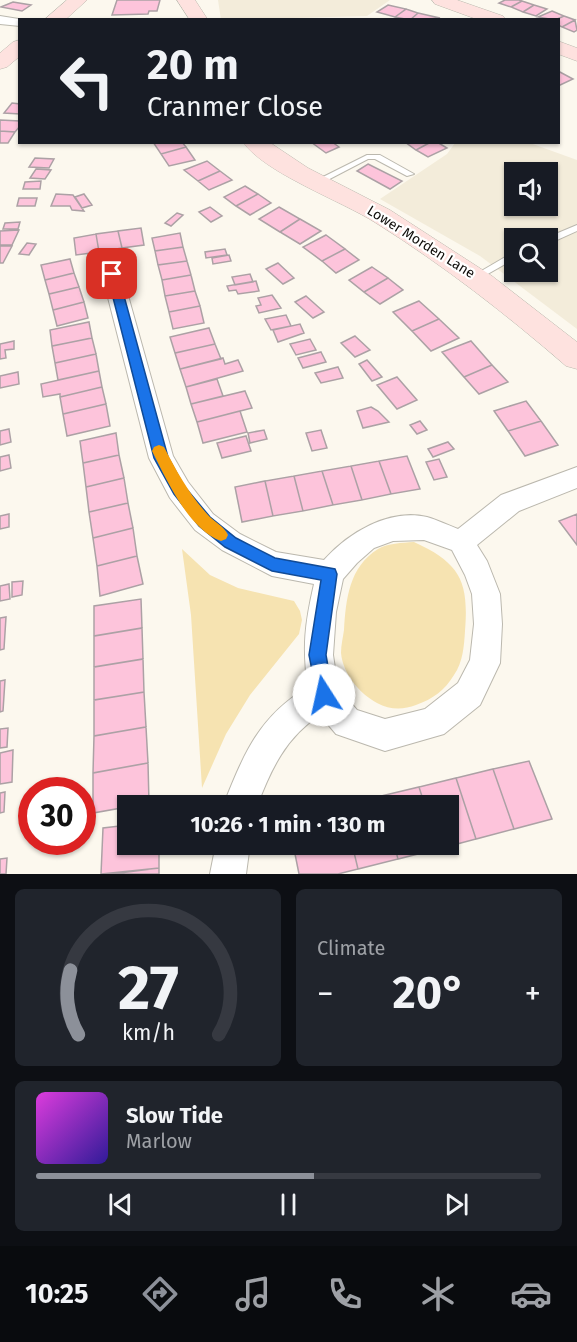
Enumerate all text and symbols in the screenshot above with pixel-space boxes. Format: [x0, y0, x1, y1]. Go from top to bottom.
text: 20 m [147, 40, 239, 90]
icon: left [48, 42, 126, 120]
text: Cranmer Close [147, 91, 323, 123]
map controls [504, 162, 558, 282]
button: sound [504, 162, 558, 216]
street label: Lower Morden Lane [364, 202, 478, 282]
button: search [504, 228, 558, 282]
pin [86, 248, 137, 299]
icon: arrive [95, 257, 128, 290]
position arrow [292, 663, 356, 727]
speed limit sign: 30 [18, 777, 96, 855]
text: 10:26 · 1 min · 130 m [191, 811, 385, 838]
text: Climate [317, 936, 385, 960]
text: 27 [118, 951, 178, 1026]
text: 20° [392, 966, 466, 1020]
text: − [317, 974, 334, 1014]
text: + [525, 974, 541, 1014]
text: km/h [121, 1020, 175, 1046]
text: Slow Tide [126, 1102, 223, 1129]
text: Marlow [126, 1129, 192, 1153]
icon: previous [104, 1188, 137, 1221]
icon: pause [272, 1188, 305, 1221]
icon: next [440, 1188, 473, 1221]
icon: directions [139, 1273, 181, 1315]
icon: music [232, 1273, 274, 1315]
icon: phone [324, 1273, 366, 1315]
icon: climate [417, 1273, 459, 1315]
icon: car [510, 1273, 552, 1315]
text: 10:25 [25, 1278, 89, 1310]

